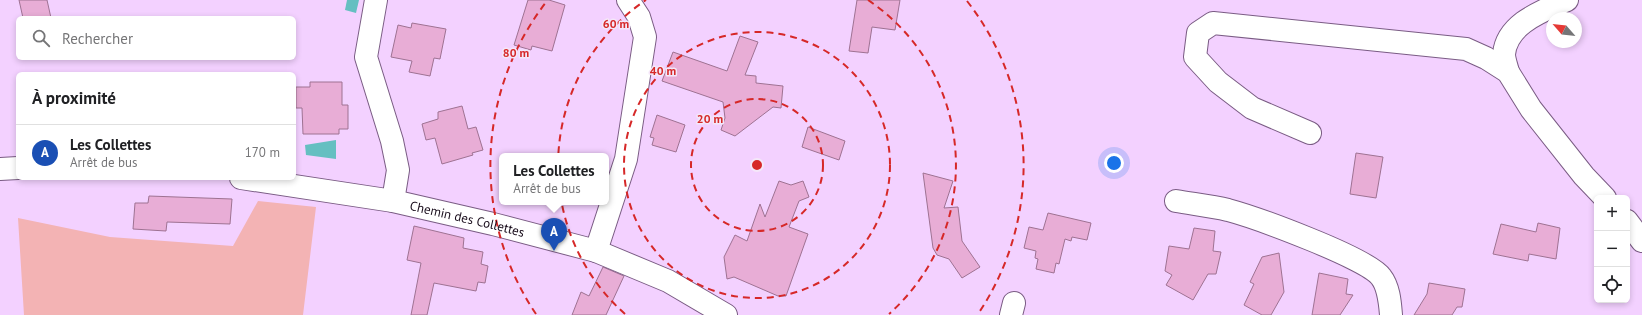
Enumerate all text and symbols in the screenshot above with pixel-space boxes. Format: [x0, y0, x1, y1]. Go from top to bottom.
north arrow [1546, 12, 1582, 48]
search box [16, 16, 296, 60]
text: 60 m [603, 16, 629, 31]
icon: search [30, 27, 52, 49]
text: Rechercher [62, 29, 133, 48]
text: 80 m [503, 45, 529, 60]
text: 40 m [650, 63, 676, 78]
text: À proximité [32, 87, 116, 109]
text: 20 m [697, 111, 723, 126]
text: Les Collettes [70, 135, 151, 154]
text: A [41, 144, 49, 161]
text: 170 m [245, 144, 280, 161]
popup [499, 153, 609, 205]
your location [1104, 153, 1124, 173]
text: Arrêt de bus [70, 154, 138, 171]
centre of rings [750, 158, 764, 172]
text: Les Collettes [513, 161, 595, 180]
text: Arrêt de bus [513, 180, 581, 197]
map controls [1594, 195, 1630, 303]
button: + [1594, 195, 1630, 231]
street label: Chemin des Collettes [408, 197, 526, 241]
pin: A [541, 218, 567, 251]
button: − [1594, 231, 1630, 267]
button: locate [1594, 267, 1630, 303]

